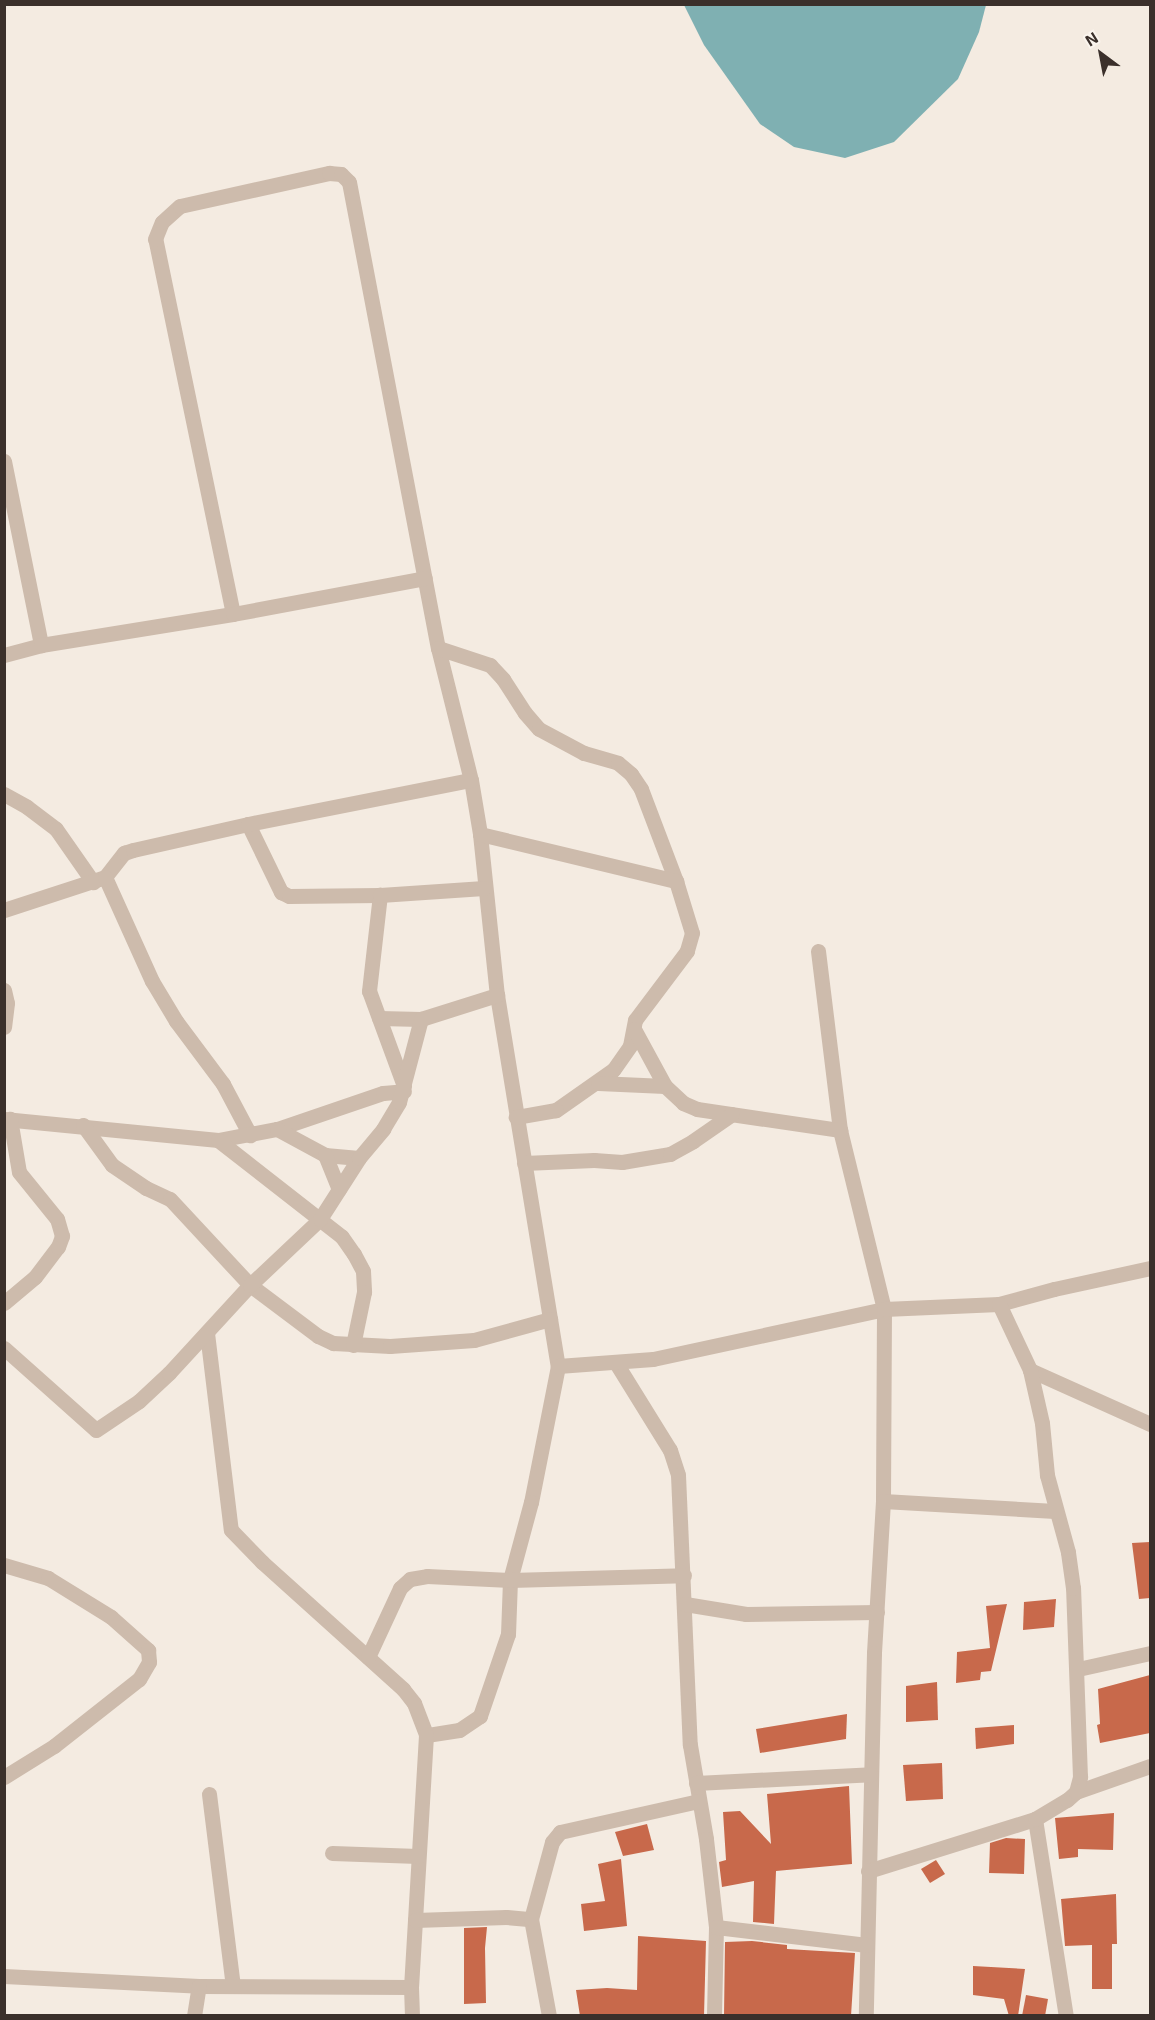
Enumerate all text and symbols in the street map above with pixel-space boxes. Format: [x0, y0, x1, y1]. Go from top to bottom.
north arrow [1071, 24, 1131, 84]
text: N [1081, 27, 1101, 49]

